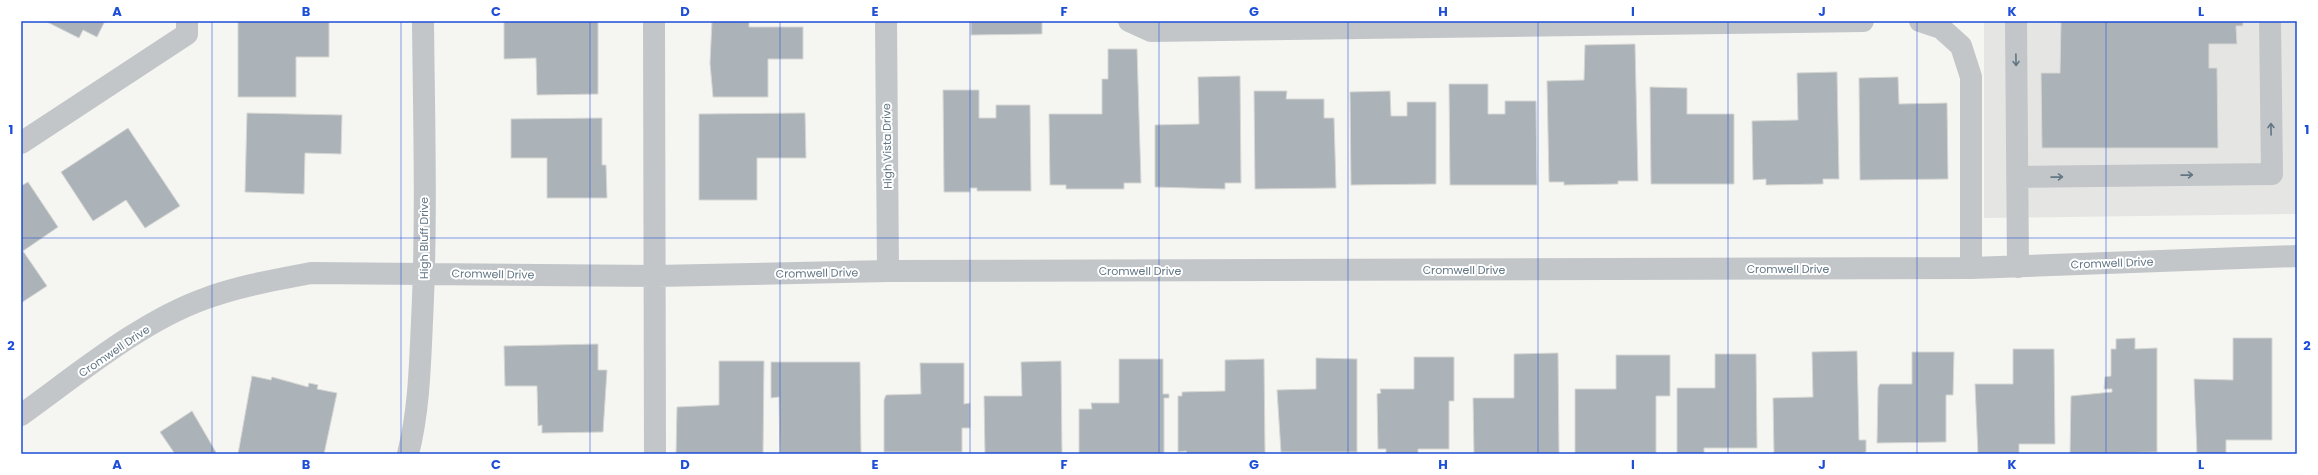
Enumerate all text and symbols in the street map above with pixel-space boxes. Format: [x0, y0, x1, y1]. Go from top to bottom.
text: A [112, 2, 122, 21]
text: B [302, 2, 311, 21]
text: C [491, 2, 501, 21]
text: D [680, 2, 690, 21]
text: E [871, 2, 879, 21]
text: F [1060, 2, 1068, 21]
text: G [1249, 2, 1259, 21]
text: H [1438, 2, 1448, 21]
text: I [1631, 2, 1635, 21]
text: J [1818, 2, 1826, 21]
text: K [2007, 2, 2017, 21]
text: L [2198, 2, 2204, 21]
one-way arrow [2013, 53, 2020, 66]
street label: High Vista Drive [878, 103, 896, 189]
text: 1 [9, 120, 13, 139]
text: 1 [2305, 120, 2309, 139]
one-way arrow [2267, 123, 2275, 136]
one-way arrow [2180, 171, 2193, 179]
one-way arrow [2050, 173, 2063, 180]
street label: High Bluff Drive [416, 197, 432, 279]
street label: Cromwell Drive [2070, 254, 2154, 272]
street label: Cromwell Drive [1747, 261, 1830, 277]
street label: Cromwell Drive [1423, 262, 1506, 278]
street label: Cromwell Drive [1099, 263, 1182, 279]
street label: Cromwell Drive [775, 264, 859, 282]
street label: Cromwell Drive [451, 265, 535, 283]
street label: Cromwell Drive [75, 321, 153, 381]
text: 2 [7, 336, 15, 355]
text: 2 [2303, 336, 2311, 355]
text: A [112, 455, 122, 474]
text: B [302, 455, 311, 474]
text: C [491, 455, 501, 474]
text: D [680, 455, 690, 474]
text: E [871, 455, 879, 474]
text: F [1060, 455, 1068, 474]
text: G [1249, 455, 1259, 474]
text: H [1438, 455, 1448, 474]
text: I [1631, 455, 1635, 474]
text: J [1818, 455, 1826, 474]
text: K [2007, 455, 2017, 474]
text: L [2198, 455, 2204, 474]

